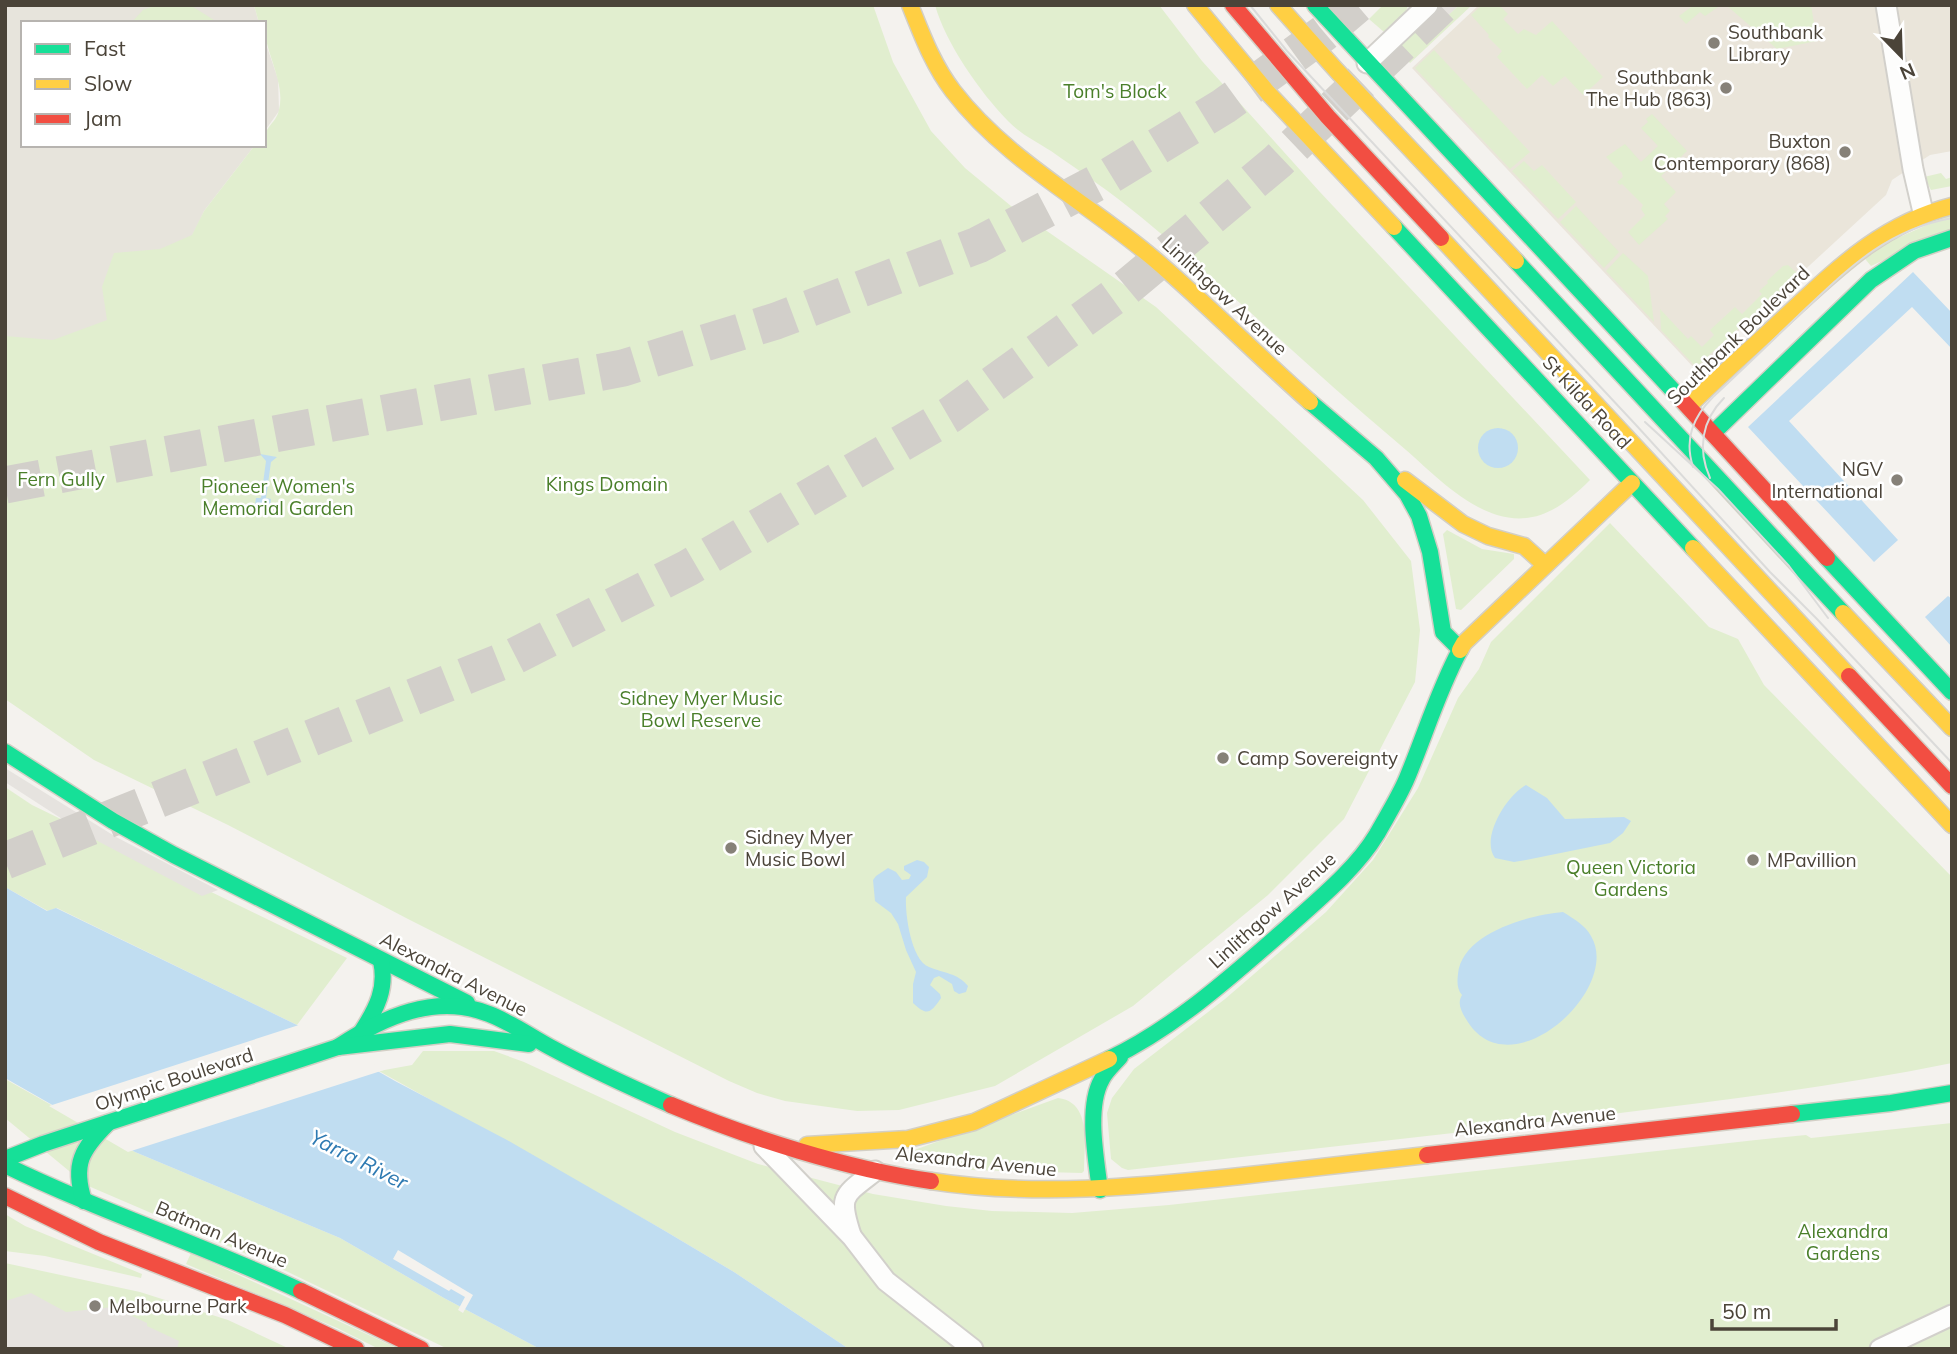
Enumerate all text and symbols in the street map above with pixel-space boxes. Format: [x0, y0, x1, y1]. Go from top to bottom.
place label: Southbank Library [1728, 20, 1823, 66]
legend [21, 21, 266, 147]
north arrow [1866, 21, 1936, 91]
text: Fast [84, 35, 126, 61]
marker: Southbank Library [1706, 35, 1722, 51]
text: N [1896, 58, 1919, 85]
place label: Southbank The Hub (863) [1586, 65, 1712, 111]
text: Slow [84, 70, 132, 96]
park label: Tom's Block [1063, 79, 1167, 103]
marker: Southbank The Hub (863) [1718, 80, 1734, 96]
text: Jam [84, 105, 122, 131]
place label: Buxton Contemporary (868) [1654, 129, 1831, 175]
marker: Buxton Contemporary (868) [1837, 144, 1853, 160]
street label: Linlithgow Avenue [1157, 232, 1293, 360]
street label: Southbank Boulevard [1662, 261, 1814, 409]
street label: St Kilda Road [1538, 350, 1636, 454]
place label: NGV International [1772, 457, 1884, 503]
park label: Fern Gully [17, 467, 105, 491]
park label: Kings Domain [546, 472, 668, 496]
marker: NGV International [1889, 472, 1905, 488]
park label: Pioneer Women's Memorial Garden [201, 474, 355, 520]
park label: Sidney Myer Music Bowl Reserve [619, 686, 783, 732]
place label: Camp Sovereignty [1237, 746, 1398, 770]
marker: Camp Sovereignty [1215, 750, 1231, 766]
place label: Sidney Myer Music Bowl [745, 825, 853, 871]
marker: Sidney Myer Music Bowl [723, 840, 739, 856]
street label: Linlithgow Avenue [1204, 847, 1340, 973]
place label: MPavillion [1767, 848, 1857, 872]
marker: MPavillion [1745, 852, 1761, 868]
park label: Queen Victoria Gardens [1566, 855, 1696, 901]
street label: Alexandra Avenue [376, 927, 532, 1021]
street label: Olympic Boulevard [92, 1042, 256, 1116]
street label: Alexandra Avenue [1453, 1101, 1617, 1141]
water label: Yarra River [306, 1123, 414, 1195]
street label: Alexandra Avenue [894, 1141, 1058, 1181]
street label: Batman Avenue [152, 1195, 292, 1273]
park label: Alexandra Gardens [1798, 1219, 1888, 1265]
scale bar [1712, 1288, 1836, 1332]
place label: Melbourne Park [109, 1294, 247, 1318]
marker: Melbourne Park [87, 1298, 103, 1314]
text: 50 m [1722, 1298, 1771, 1324]

